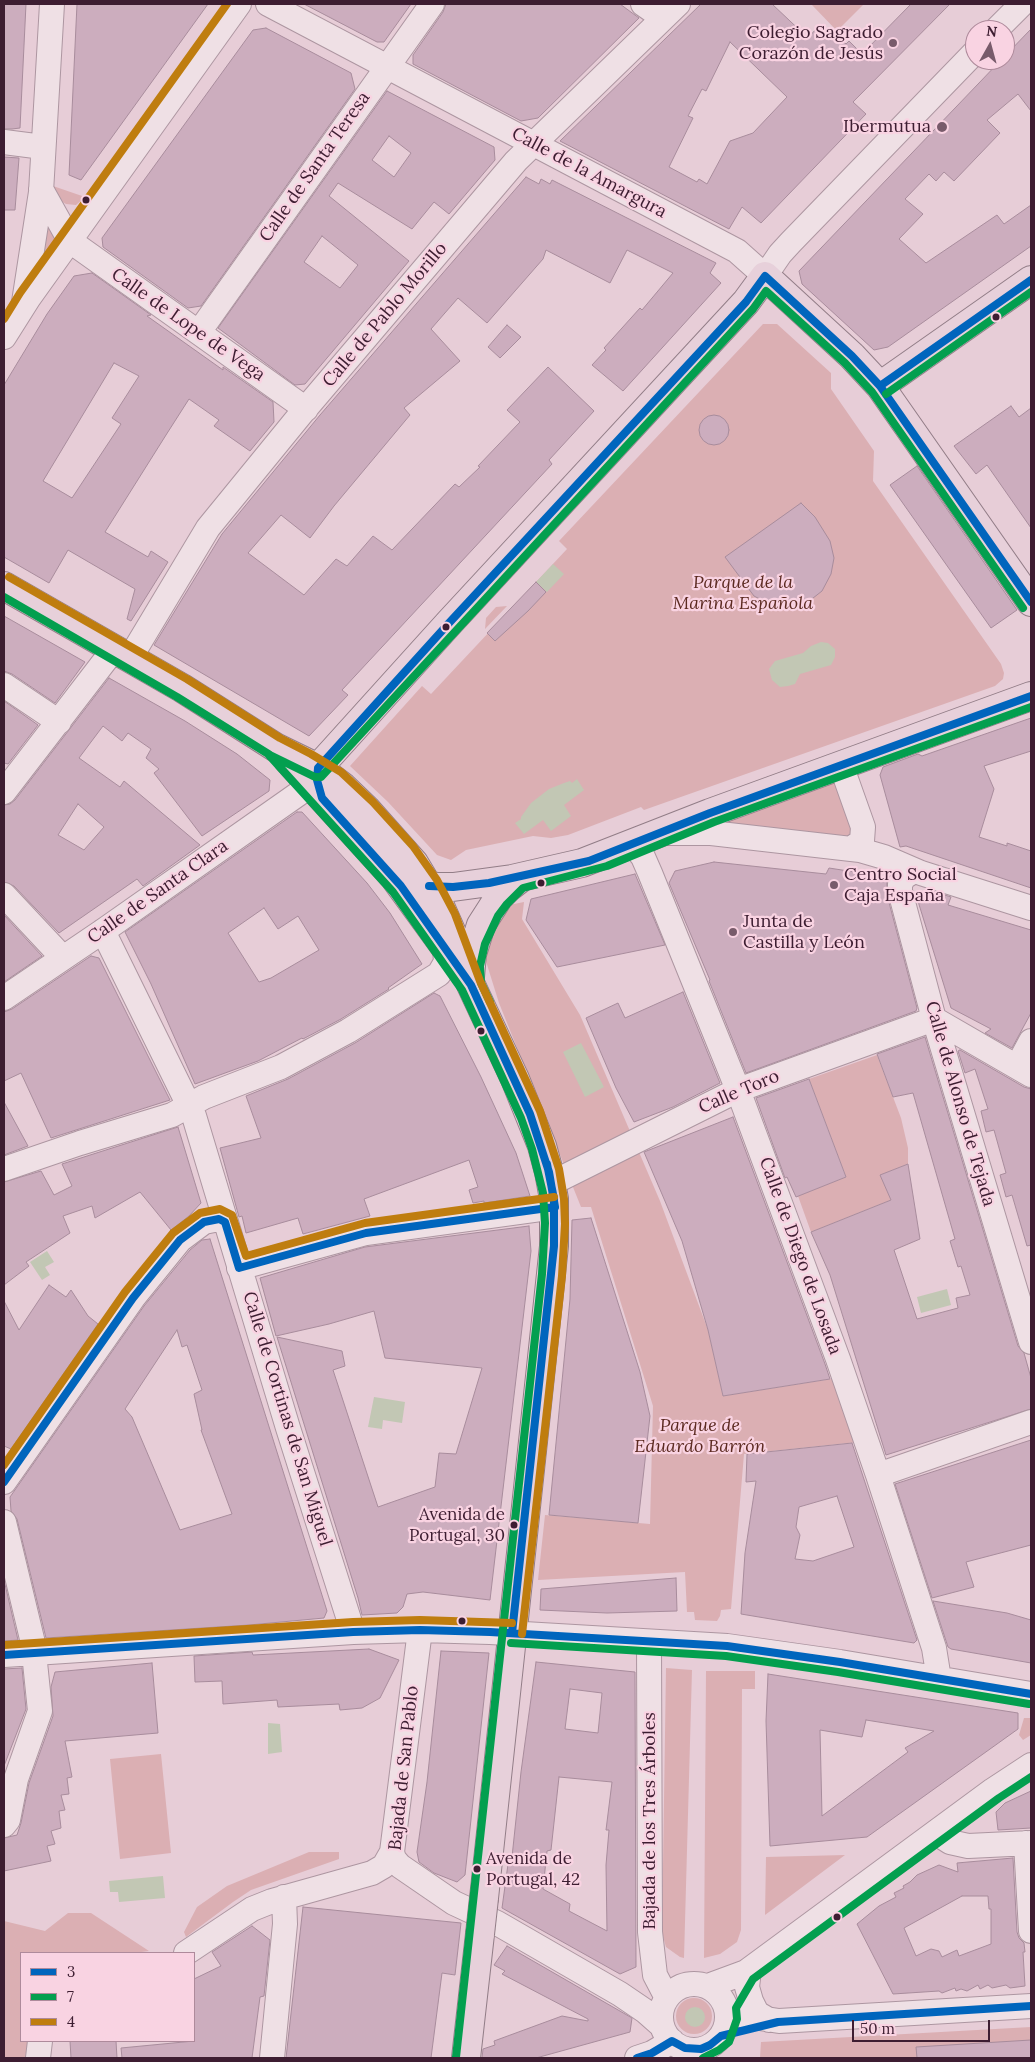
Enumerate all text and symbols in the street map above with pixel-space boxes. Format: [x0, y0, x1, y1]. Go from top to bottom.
north arrow [965, 20, 1015, 70]
place label: Colegio Sagrado Corazón de Jesús [739, 22, 883, 64]
text: N [985, 22, 998, 41]
marker: Colegio Sagrado Corazón de Jesús [887, 37, 899, 49]
street label: Calle de Santa Teresa [255, 88, 375, 246]
place label: Ibermutua [843, 116, 931, 138]
marker: Ibermutua [935, 120, 949, 134]
street label: Calle de la Amargura [508, 123, 670, 223]
unlabelled marker [81, 195, 91, 205]
street label: Calle de Pablo Morillo [318, 238, 452, 392]
street label: Calle de Lope de Vega [107, 264, 269, 386]
unlabelled marker [991, 312, 1001, 322]
park label: Parque de la Marina Española [673, 572, 813, 614]
unlabelled marker [441, 622, 451, 632]
street label: Calle de Santa Clara [84, 835, 232, 949]
place label: Centro Social Caja España [844, 864, 957, 906]
unlabelled marker [536, 878, 546, 888]
marker: Centro Social Caja España [828, 879, 840, 891]
place label: Junta de Castilla y León [743, 911, 865, 954]
marker: Junta de Castilla y León [727, 926, 739, 938]
street label: Calle de Alonso de Tejada [920, 999, 1000, 1209]
unlabelled marker [476, 1026, 486, 1036]
street label: Calle Toro [695, 1065, 783, 1119]
street label: Calle de Diego de Losada [754, 1154, 846, 1358]
street label: Calle de Cortinas de San Miguel [238, 1289, 336, 1549]
park label: Parque de Eduardo Barrón [634, 1415, 766, 1458]
place label: Avenida de Portugal, 30 [409, 1505, 505, 1545]
marker: Avenida de Portugal, 30 [509, 1520, 519, 1530]
unlabelled marker [457, 1616, 467, 1626]
street label: Bajada de San Pablo [385, 1685, 423, 1851]
street label: Bajada de los Tres Árboles [639, 1712, 661, 1930]
place label: Avenida de Portugal, 42 [486, 1849, 580, 1889]
marker: Avenida de Portugal, 42 [472, 1864, 482, 1874]
unlabelled marker [832, 1912, 842, 1922]
legend [20, 1952, 195, 2042]
text: 3 [67, 1962, 75, 1981]
text: 7 [67, 1987, 74, 2006]
scale bar [855, 2010, 992, 2042]
text: 4 [67, 2012, 75, 2031]
text: 50 m [860, 2019, 895, 2038]

